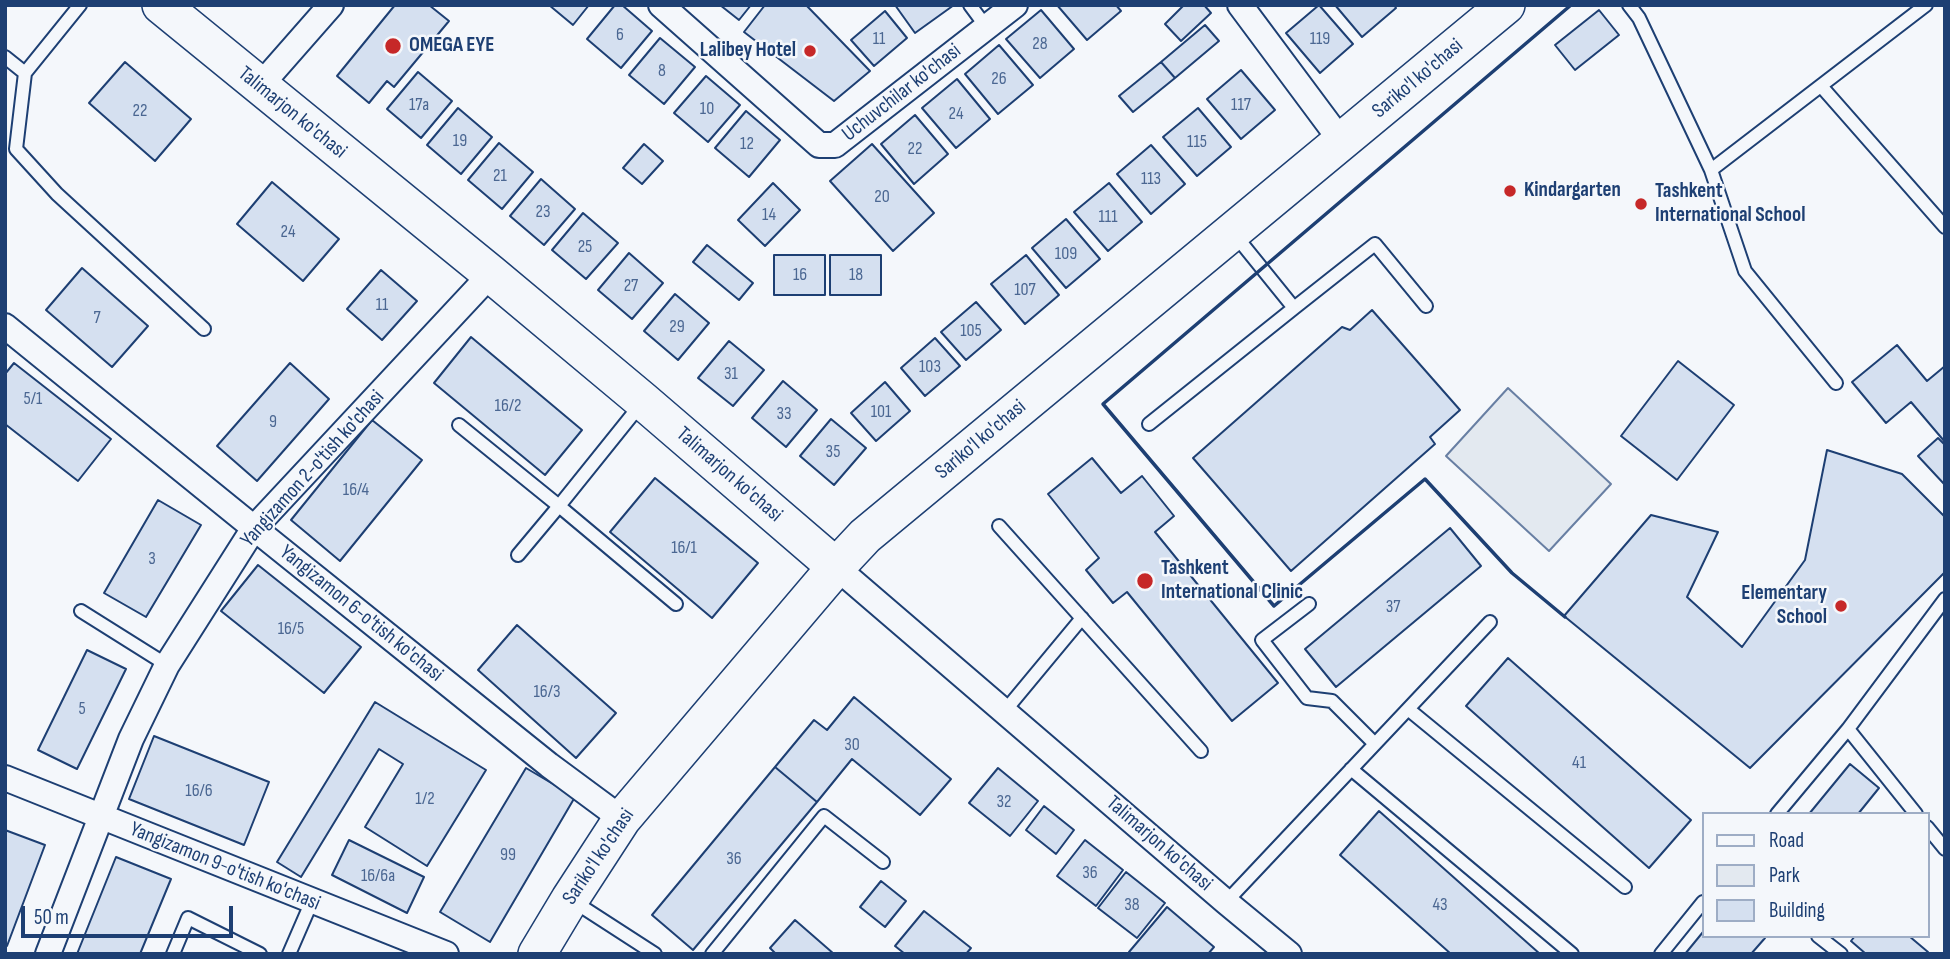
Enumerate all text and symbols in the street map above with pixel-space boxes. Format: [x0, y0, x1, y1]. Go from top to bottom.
house number: 6 [616, 24, 624, 46]
house number: 11 [873, 28, 885, 50]
house number: 119 [1310, 28, 1330, 50]
place label: OMEGA EYE [409, 33, 494, 59]
house number: 28 [1032, 33, 1048, 55]
street label: Sariko'l ko'chasi [1368, 34, 1468, 124]
marker: OMEGA EYE [383, 36, 403, 56]
place label: Lalibey Hotel [700, 38, 796, 64]
street label: Uchuvchilar ko'chasi [838, 39, 966, 147]
marker: Lalibey Hotel [802, 43, 818, 59]
house number: 8 [658, 60, 666, 82]
street label: Talimarjon ko'chasi [233, 62, 351, 164]
house number: 26 [991, 68, 1007, 90]
house number: 17a [409, 94, 429, 116]
house number: 117 [1231, 94, 1251, 116]
house number: 10 [700, 98, 714, 120]
house number: 22 [133, 100, 147, 122]
house number: 24 [949, 103, 963, 125]
house number: 19 [453, 130, 467, 152]
house number: 115 [1187, 131, 1207, 153]
house number: 12 [740, 133, 754, 155]
house number: 22 [908, 138, 922, 160]
house number: 21 [493, 165, 507, 187]
house number: 113 [1141, 168, 1161, 190]
place label: Kindargarten [1524, 178, 1621, 204]
place label: Tashkent International School [1655, 179, 1805, 229]
marker: Kindargarten [1502, 183, 1518, 199]
house number: 20 [874, 186, 890, 208]
marker: Tashkent International School [1633, 196, 1649, 212]
house number: 23 [536, 201, 550, 223]
house number: 14 [762, 204, 776, 226]
house number: 111 [1099, 206, 1117, 228]
house number: 24 [281, 221, 295, 243]
house number: 25 [578, 236, 592, 258]
house number: 109 [1055, 243, 1077, 265]
house number: 16 [793, 264, 807, 286]
house number: 18 [849, 264, 863, 286]
house number: 27 [624, 275, 638, 297]
house number: 107 [1014, 279, 1036, 301]
house number: 11 [376, 294, 388, 316]
house number: 7 [93, 307, 101, 329]
house number: 29 [669, 316, 685, 338]
house number: 105 [960, 320, 982, 342]
house number: 103 [919, 356, 941, 378]
house number: 31 [724, 363, 738, 385]
street label: Yangizamon 2-o'tish ko'chasi [236, 385, 390, 553]
house number: 5/1 [24, 388, 42, 410]
house number: 16/2 [495, 395, 521, 417]
street label: Sariko'l ko'chasi [931, 395, 1031, 485]
house number: 101 [871, 401, 891, 423]
house number: 33 [776, 403, 792, 425]
house number: 9 [269, 411, 277, 433]
street label: Talimarjon ko'chasi [671, 422, 787, 528]
house number: 35 [826, 441, 840, 463]
house number: 16/4 [343, 479, 369, 501]
house number: 16/1 [671, 537, 697, 559]
street label: Yangizamon 6-o'tish ko'chasi [274, 540, 448, 688]
house number: 3 [148, 548, 156, 570]
place label: Tashkent International Clinic [1161, 556, 1303, 606]
marker: Tashkent International Clinic [1135, 571, 1155, 591]
place label: Elementary School [1741, 581, 1827, 631]
house number: 37 [1386, 596, 1400, 618]
marker: Elementary School [1833, 598, 1849, 614]
house number: 16/5 [278, 618, 304, 640]
house number: 16/3 [534, 681, 560, 703]
house number: 5 [78, 698, 86, 720]
house number: 30 [844, 734, 860, 756]
house number: 41 [1572, 752, 1586, 774]
house number: 16/6 [185, 780, 213, 802]
house number: 1/2 [415, 788, 435, 810]
house number: 32 [997, 791, 1011, 813]
street label: Talimarjon ko'chasi [1101, 791, 1217, 897]
street label: Sariko'l ko'chasi [558, 804, 640, 910]
legend [1702, 812, 1929, 938]
street label: Yangizamon 9-o'tish ko'chasi [126, 817, 324, 917]
text: Road [1769, 828, 1804, 853]
house number: 99 [500, 844, 516, 866]
house number: 36 [726, 848, 742, 870]
house number: 36 [1082, 862, 1098, 884]
text: Park [1769, 863, 1800, 888]
house number: 16/6a [361, 865, 395, 887]
scale bar [24, 892, 236, 936]
house number: 38 [1124, 894, 1140, 916]
house number: 43 [1432, 894, 1448, 916]
text: Building [1769, 898, 1825, 923]
text: 50 m [34, 905, 69, 930]

